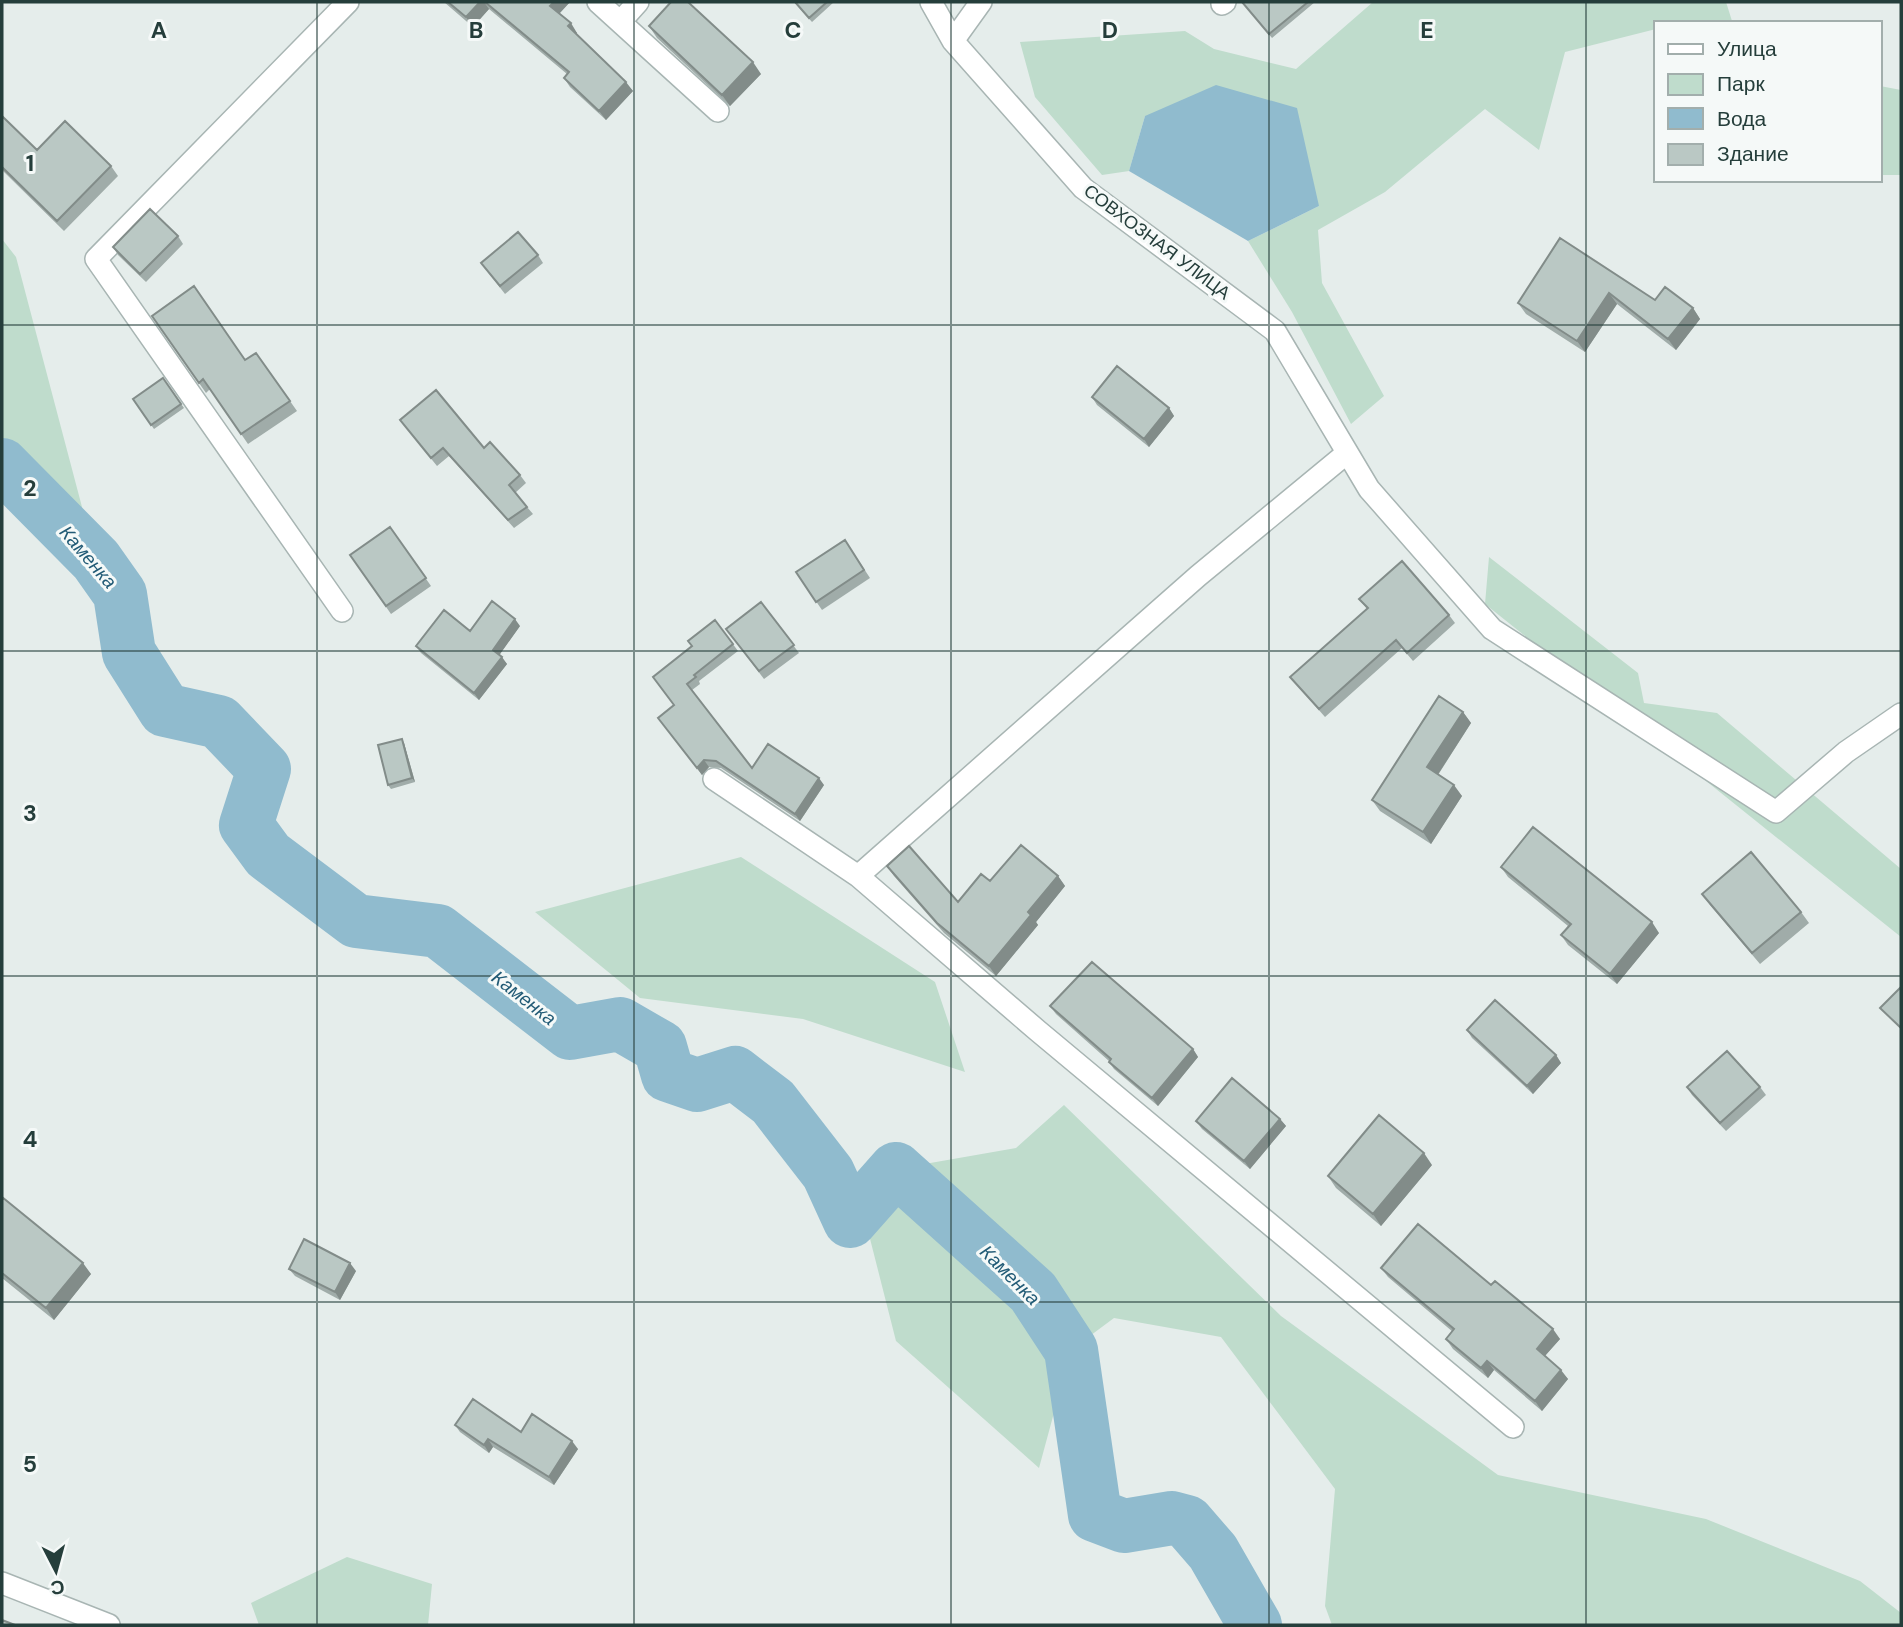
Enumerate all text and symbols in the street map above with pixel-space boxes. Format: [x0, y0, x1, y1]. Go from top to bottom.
text: A [151, 15, 167, 45]
text: B [469, 15, 483, 45]
text: C [785, 15, 801, 45]
text: D [1102, 15, 1118, 45]
text: E [1420, 15, 1434, 45]
legend [1654, 21, 1882, 182]
text: Улица [1717, 35, 1777, 63]
text: Парк [1717, 70, 1765, 98]
text: Вода [1717, 105, 1766, 133]
text: Здание [1717, 140, 1789, 168]
text: 1 [26, 148, 34, 178]
street label: СОВХОЗНАЯ УЛИЦА [1079, 179, 1235, 305]
text: 2 [23, 473, 37, 503]
water label: Каменка [54, 520, 122, 594]
text: 3 [23, 798, 37, 828]
water label: Каменка [487, 965, 561, 1031]
text: 4 [23, 1124, 38, 1154]
water label: Каменка [975, 1240, 1045, 1310]
text: 5 [23, 1449, 37, 1479]
north arrow [21, 1536, 91, 1606]
text: С [49, 1574, 66, 1601]

